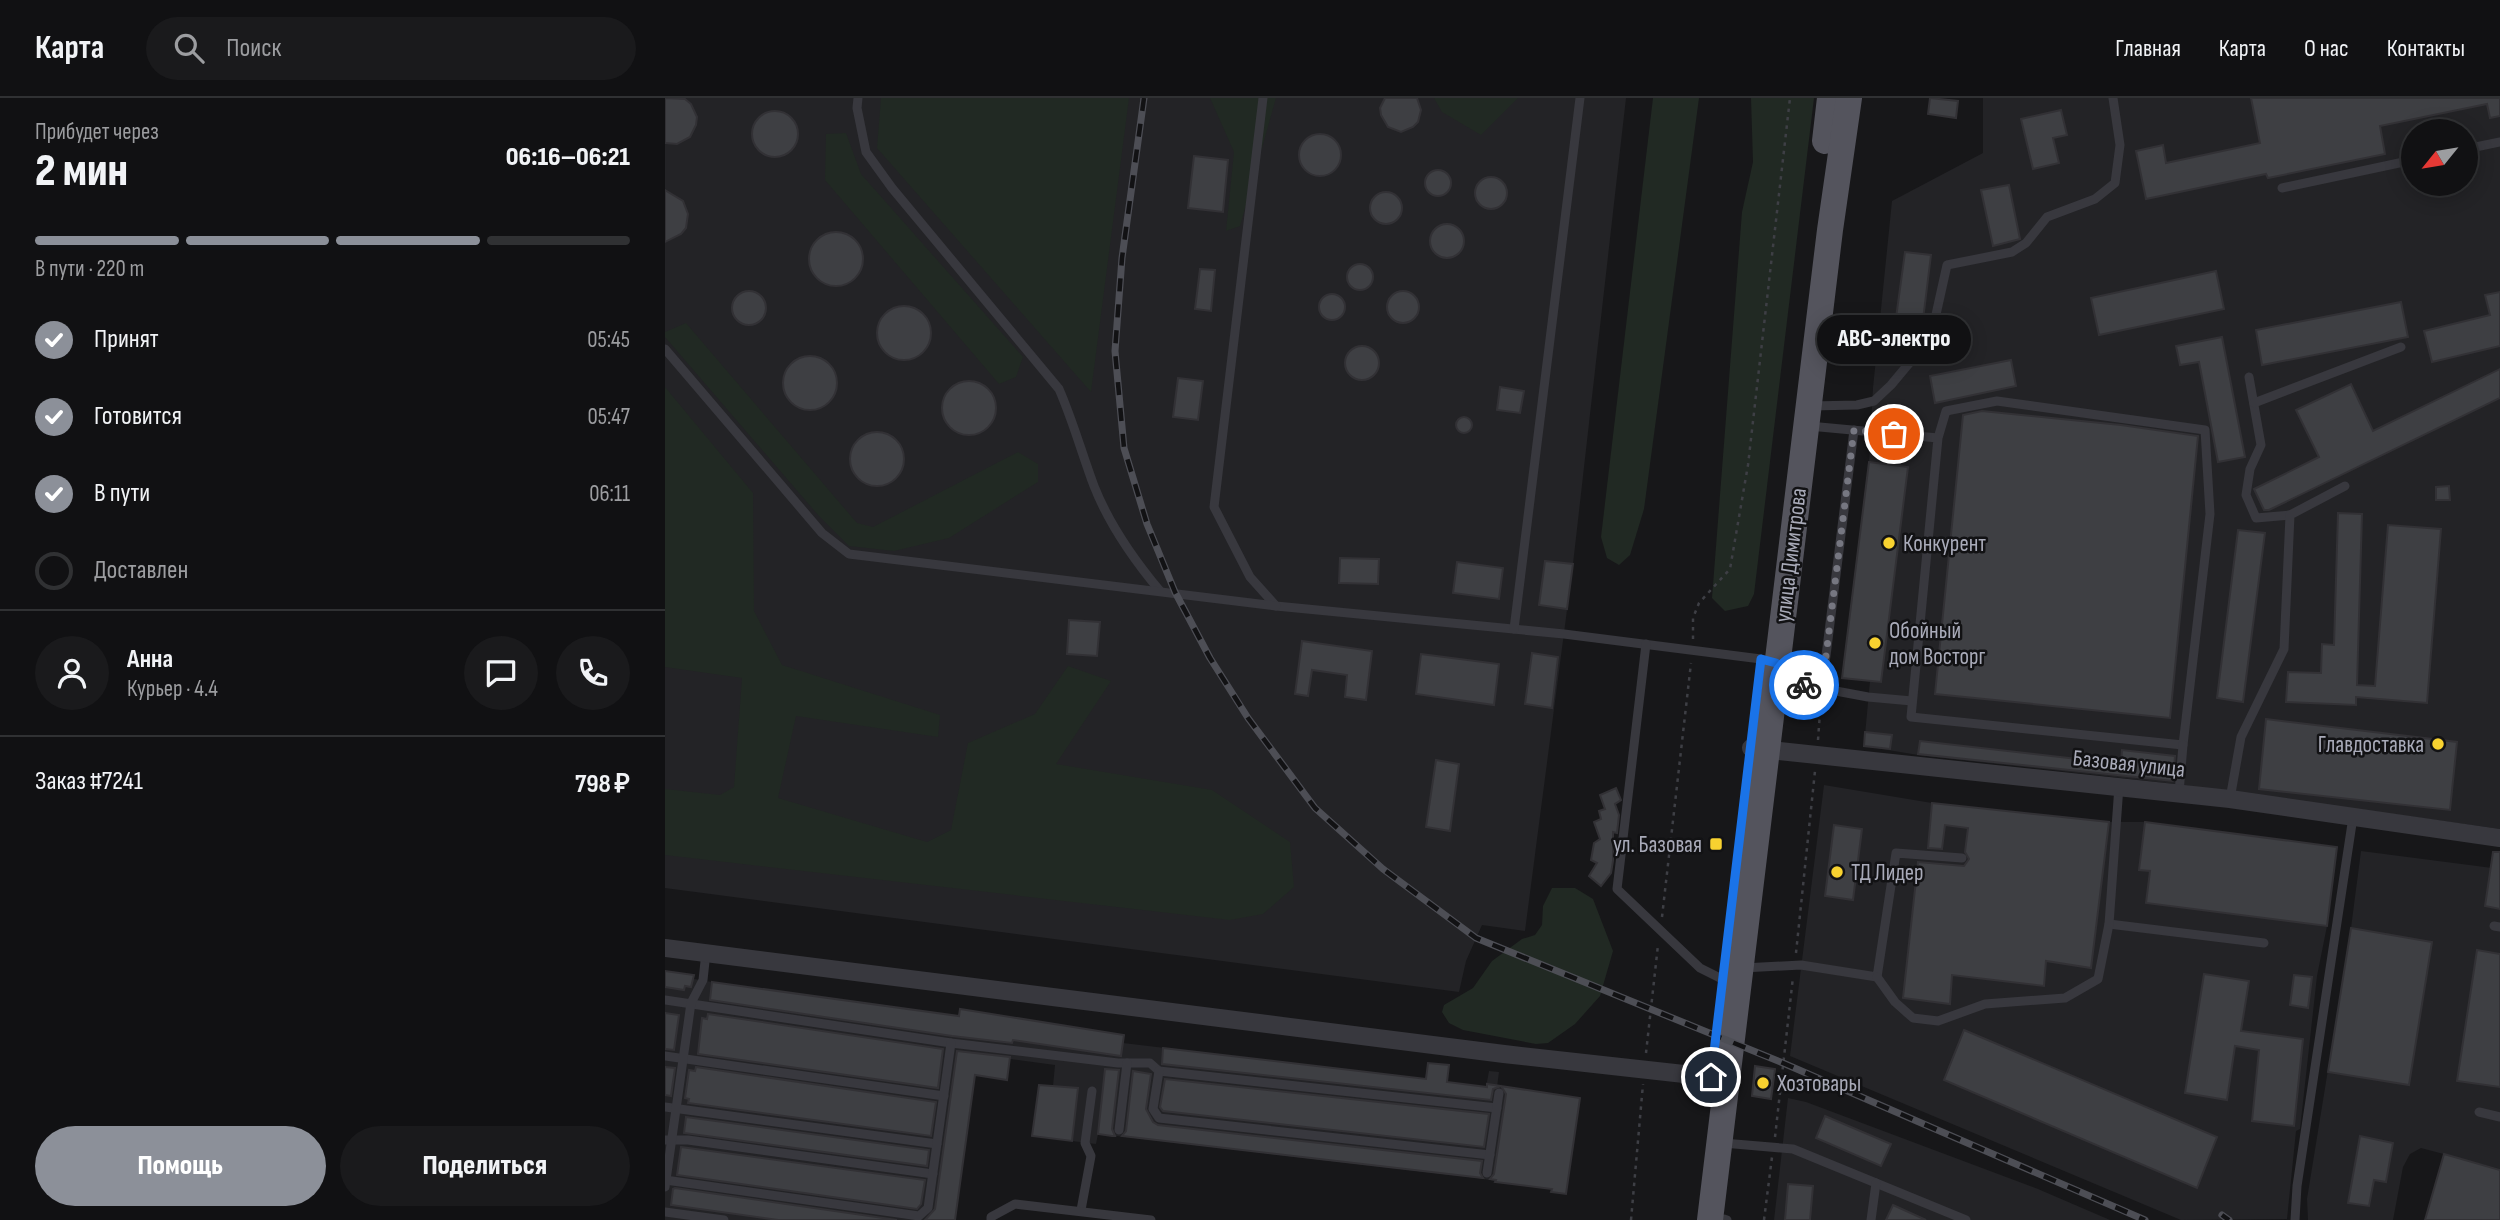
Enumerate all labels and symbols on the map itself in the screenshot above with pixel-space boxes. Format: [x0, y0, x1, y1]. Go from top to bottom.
north arrow [2401, 119, 2478, 196]
callout: АВС-электро [1817, 315, 1971, 364]
pin [1864, 404, 1924, 464]
street label: улица Димитрова [1769, 486, 1813, 624]
place label: Конкурент [1903, 530, 1986, 558]
marker: Конкурент [1881, 535, 1897, 551]
place label: Обойный дом Восторг [1889, 617, 1986, 671]
marker: Обойный дом Восторг [1867, 635, 1883, 651]
courier [1769, 650, 1839, 720]
place label: Главдоставка [2318, 731, 2424, 759]
marker: Главдоставка [2430, 736, 2446, 752]
street label: Базовая улица [2071, 744, 2186, 784]
place label: ул. Базовая [1613, 831, 1702, 859]
marker: ул. Базовая [1708, 836, 1724, 852]
place label: ТД Лидер [1851, 859, 1924, 887]
marker: ТД Лидер [1829, 864, 1845, 880]
pin [1681, 1047, 1741, 1107]
place label: Хозтовары [1776, 1070, 1861, 1098]
marker: Хозтовары [1755, 1075, 1771, 1091]

